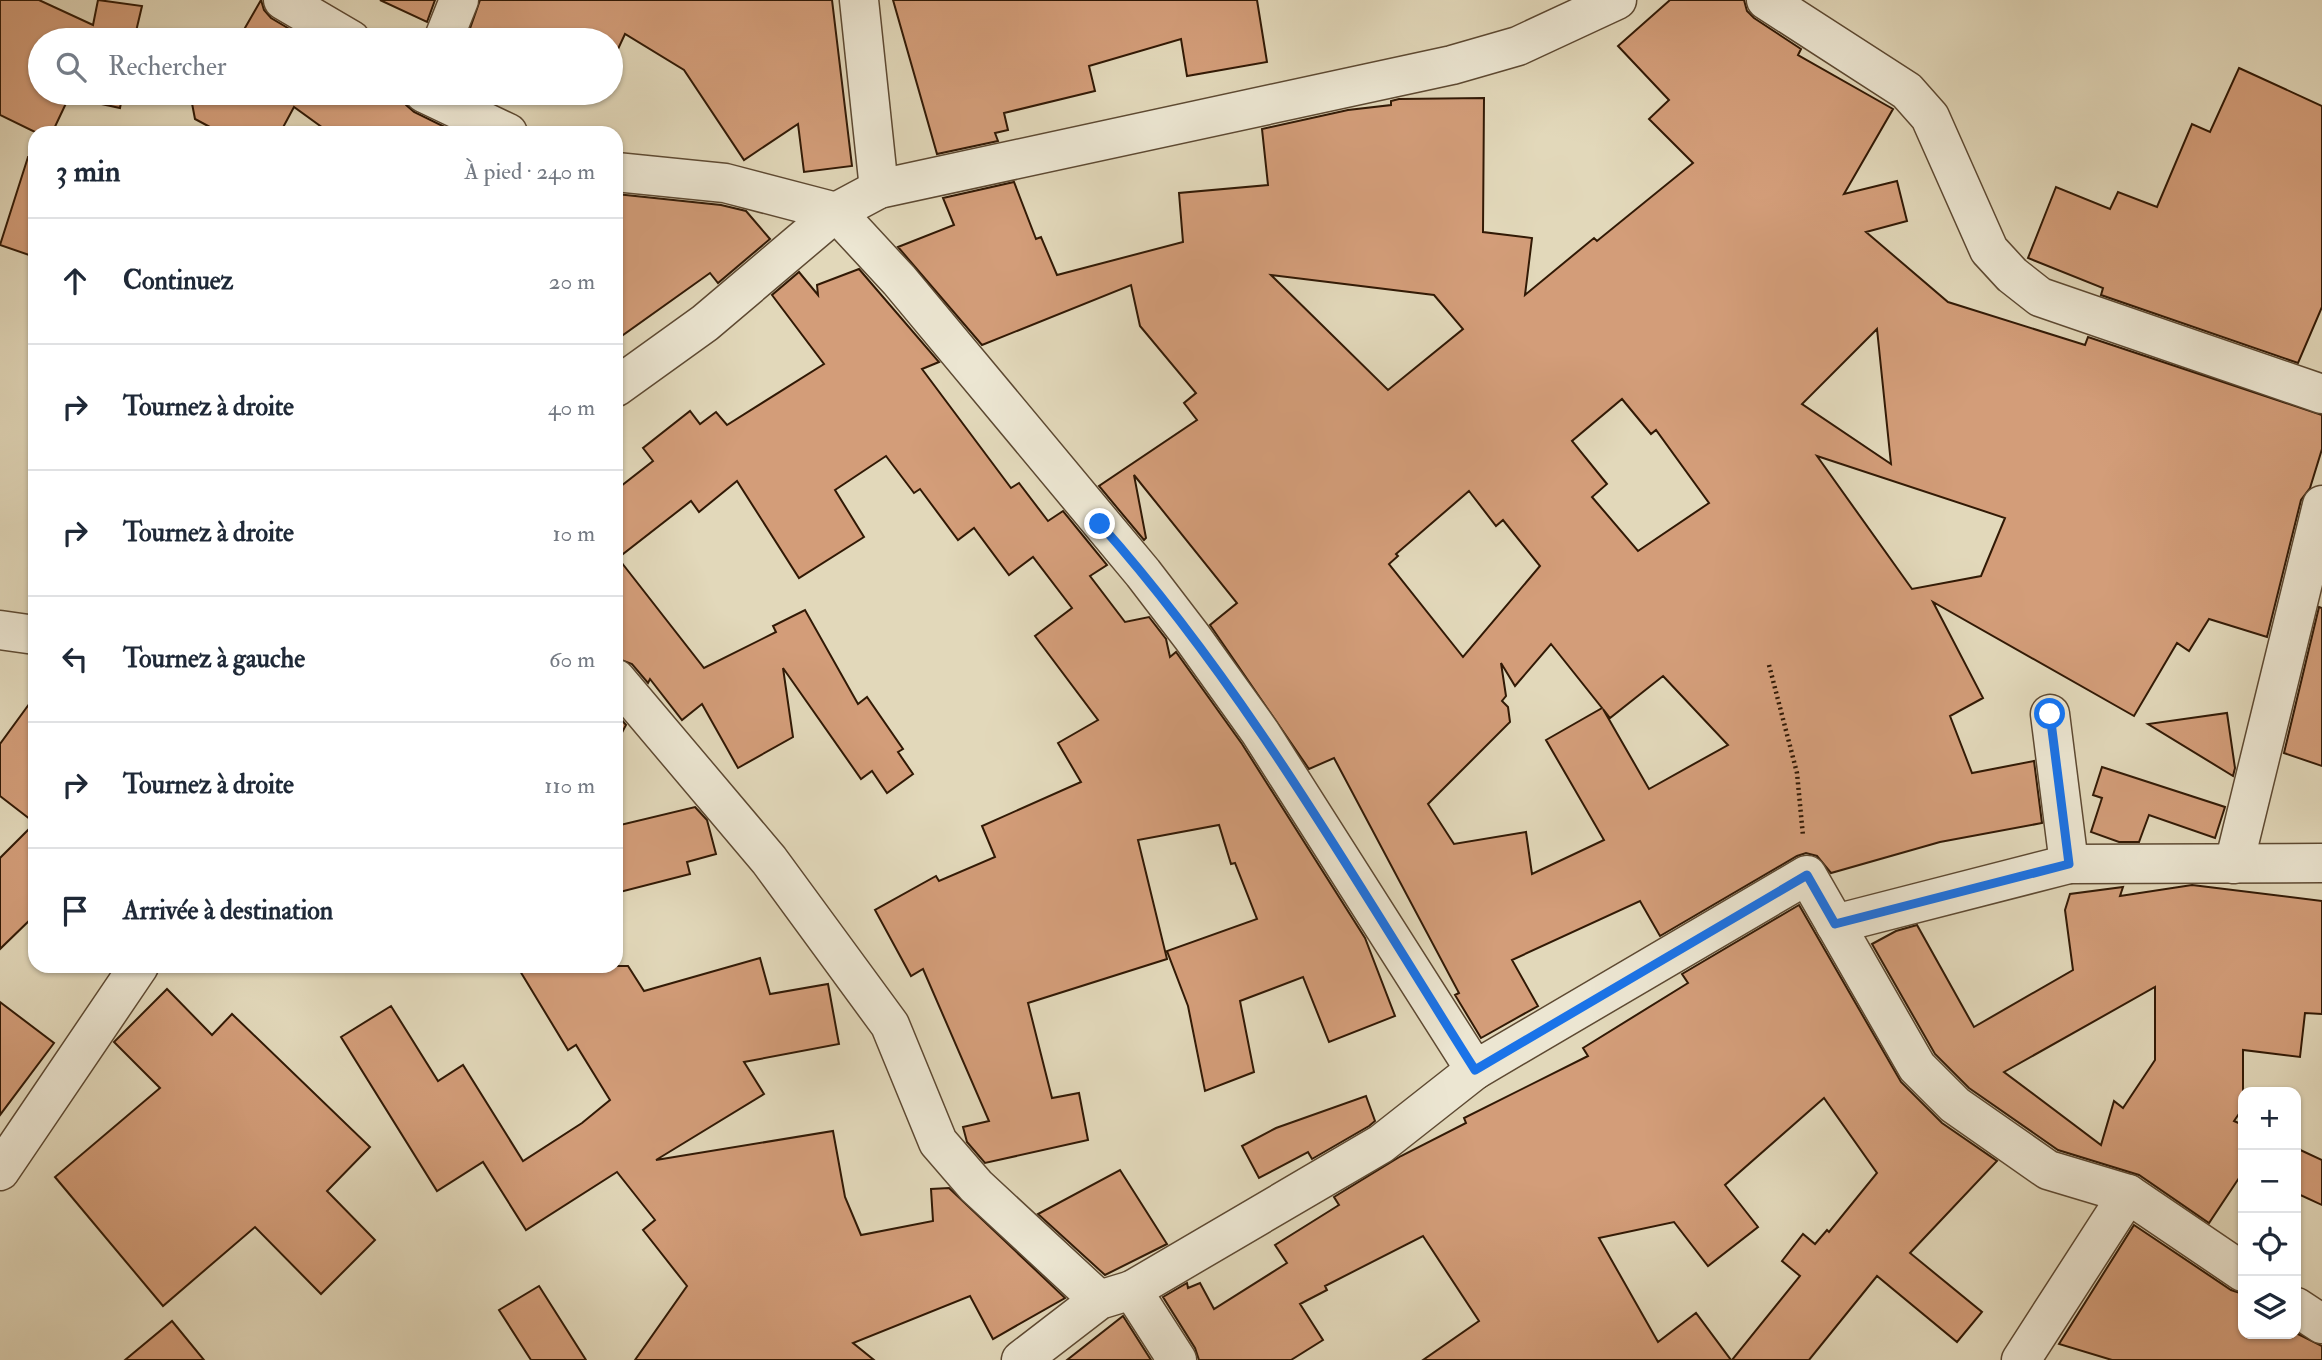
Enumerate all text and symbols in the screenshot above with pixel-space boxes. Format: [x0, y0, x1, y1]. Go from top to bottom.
search box [28, 28, 623, 105]
icon: search [52, 48, 90, 86]
text: Rechercher [108, 51, 227, 83]
text: 3 min [56, 153, 121, 190]
text: À pied · 240 m [464, 157, 595, 186]
icon: ahead [56, 262, 94, 300]
text: Continuez [123, 265, 233, 297]
text: 20 m [549, 267, 595, 296]
icon: right [56, 388, 94, 426]
text: Tournez à droite [123, 391, 294, 423]
text: 40 m [548, 393, 595, 422]
route end [1084, 508, 1115, 539]
icon: right [56, 514, 94, 552]
text: Tournez à droite [123, 517, 294, 549]
text: 10 m [552, 519, 595, 548]
icon: left [56, 640, 94, 678]
text: Tournez à gauche [123, 643, 305, 675]
text: 60 m [549, 645, 595, 674]
route start [2034, 698, 2065, 729]
icon: right [56, 766, 94, 804]
text: Tournez à droite [123, 769, 294, 801]
text: 110 m [544, 771, 595, 800]
icon: arrive [56, 892, 94, 930]
text: Arrivée à destination [123, 895, 333, 927]
map controls [2238, 1087, 2301, 1339]
button: + [2238, 1087, 2301, 1150]
button: − [2238, 1150, 2301, 1213]
button: locate [2238, 1213, 2301, 1276]
button: layers [2238, 1276, 2301, 1339]

